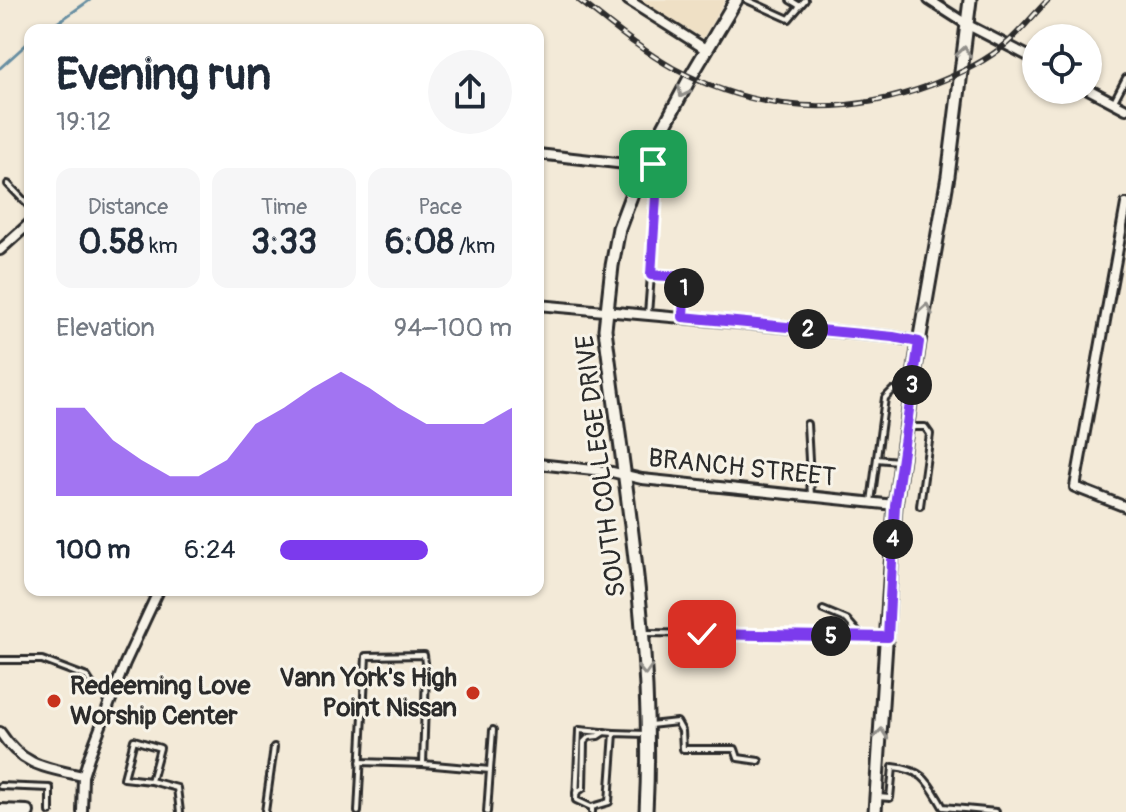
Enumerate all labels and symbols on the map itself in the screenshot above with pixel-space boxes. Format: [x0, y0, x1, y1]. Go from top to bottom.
one-way arrow [955, 45, 972, 59]
one-way arrow [677, 83, 692, 98]
pin [619, 130, 687, 198]
pin: 1 [664, 268, 704, 308]
one-way arrow [916, 302, 933, 316]
pin: 2 [788, 309, 828, 349]
street label: SOUTH COLLEGE DRIVE [569, 333, 633, 599]
pin: 3 [892, 365, 932, 405]
street label: BRANCH STREET [647, 442, 837, 494]
pin: 4 [873, 519, 913, 559]
pin [668, 600, 736, 668]
pin: 5 [811, 616, 851, 656]
place label: Vann York's High Point Nissan [279, 662, 457, 724]
one-way arrow [636, 664, 653, 677]
place label: Redeeming Love Worship Center [70, 670, 251, 732]
marker: Vann York's High Point Nissan [464, 684, 482, 702]
marker: Redeeming Love Worship Center [45, 692, 63, 710]
one-way arrow [872, 727, 889, 740]

